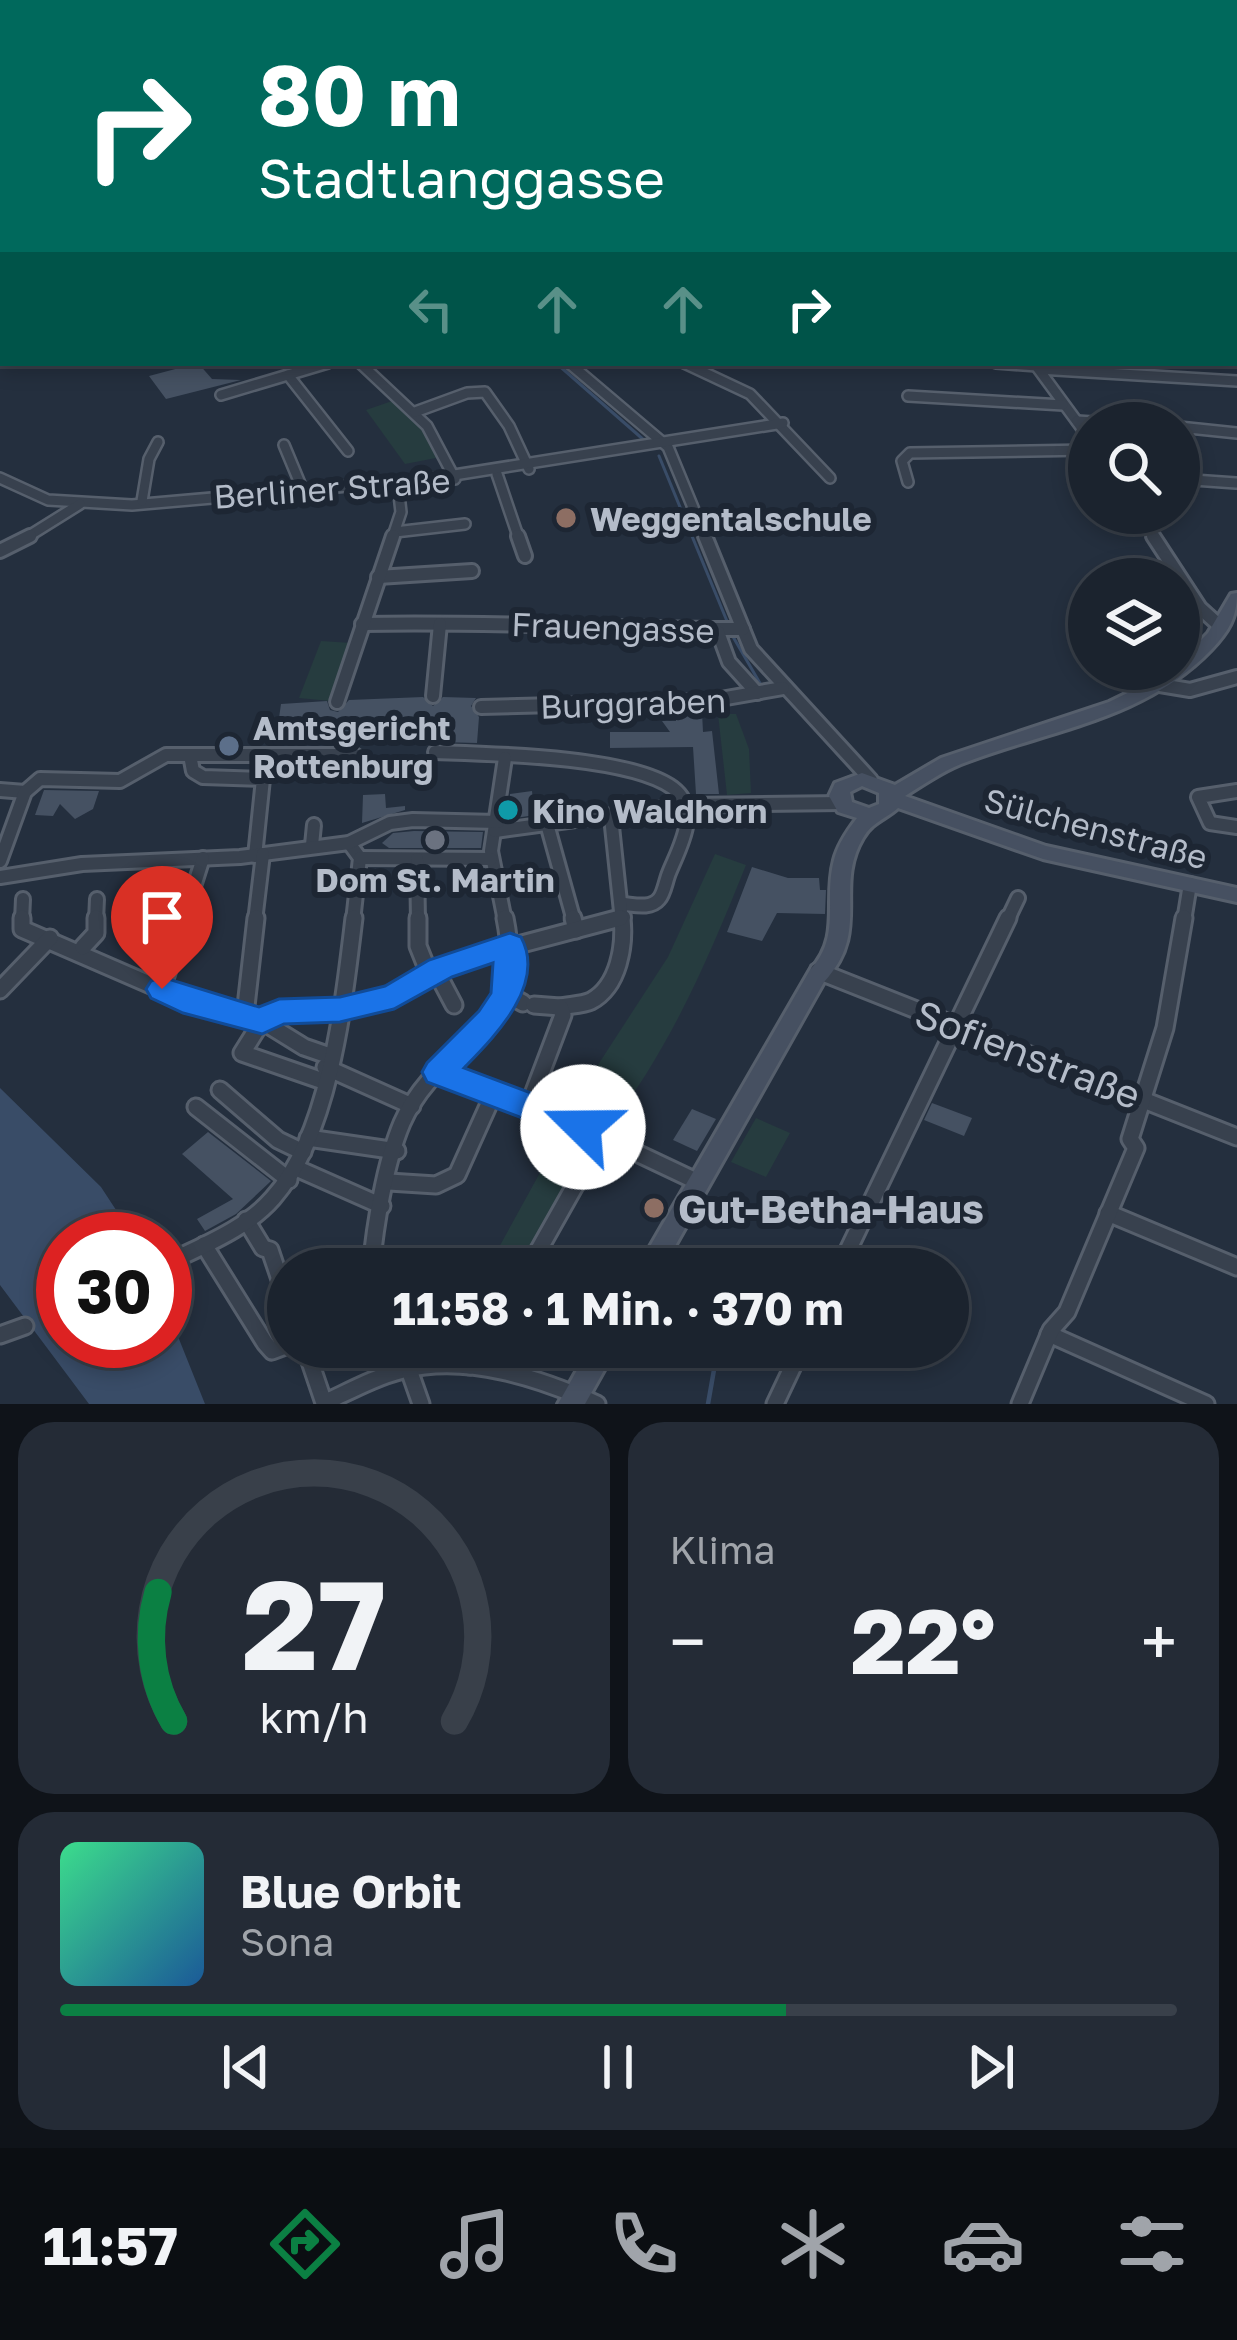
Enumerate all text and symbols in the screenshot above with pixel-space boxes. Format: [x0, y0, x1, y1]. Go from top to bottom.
text: 80 m [258, 44, 461, 144]
icon: right [60, 48, 216, 204]
text: Stadtlanggasse [258, 145, 665, 210]
icon: left [398, 276, 464, 342]
icon: ahead [524, 276, 590, 342]
icon: ahead [650, 276, 716, 342]
icon: right [776, 276, 842, 342]
map controls [1068, 402, 1200, 690]
button: search [1068, 402, 1200, 534]
street label: Berliner Straße [212, 460, 452, 516]
place label: Weggentalschule [590, 499, 872, 538]
marker: Weggentalschule [553, 505, 579, 531]
button: layers [1068, 558, 1200, 690]
street label: Frauengasse [511, 604, 715, 650]
street label: Burggraben [539, 680, 727, 726]
place label: Amtsgericht Rottenburg [253, 708, 451, 785]
marker: Amtsgericht Rottenburg [216, 733, 242, 759]
street label: Sülchenstraße [980, 780, 1212, 876]
place label: Kino Waldhorn [532, 791, 767, 830]
marker: Kino Waldhorn [495, 797, 521, 823]
marker: Dom St. Martin [422, 827, 448, 853]
place label: Dom St. Martin [315, 860, 555, 899]
pin [111, 866, 213, 989]
icon: arrive [129, 884, 195, 950]
street label: Sofienstraße [909, 989, 1147, 1119]
position arrow [520, 1064, 646, 1190]
place label: Gut-Betha-Haus [678, 1185, 984, 1232]
marker: Gut-Betha-Haus [641, 1195, 667, 1221]
speed limit sign: 30 [36, 1212, 192, 1368]
text: 11:58 · 1 Min. · 370 m [392, 1281, 844, 1335]
text: Klima [670, 1526, 776, 1573]
text: 27 [242, 1548, 386, 1697]
text: 22° [851, 1586, 996, 1694]
text: − [670, 1601, 706, 1681]
text: + [1141, 1601, 1177, 1681]
text: km/h [259, 1691, 368, 1742]
text: Blue Orbit [240, 1864, 462, 1918]
text: Sona [240, 1918, 334, 1965]
icon: previous [213, 2034, 279, 2100]
icon: pause [585, 2034, 651, 2100]
icon: next [958, 2034, 1024, 2100]
icon: directions [263, 2202, 347, 2286]
icon: music [433, 2202, 517, 2286]
icon: phone [602, 2202, 686, 2286]
icon: climate [771, 2202, 855, 2286]
icon: car [941, 2202, 1025, 2286]
icon: filters [1110, 2202, 1194, 2286]
text: 11:57 [43, 2212, 178, 2277]

